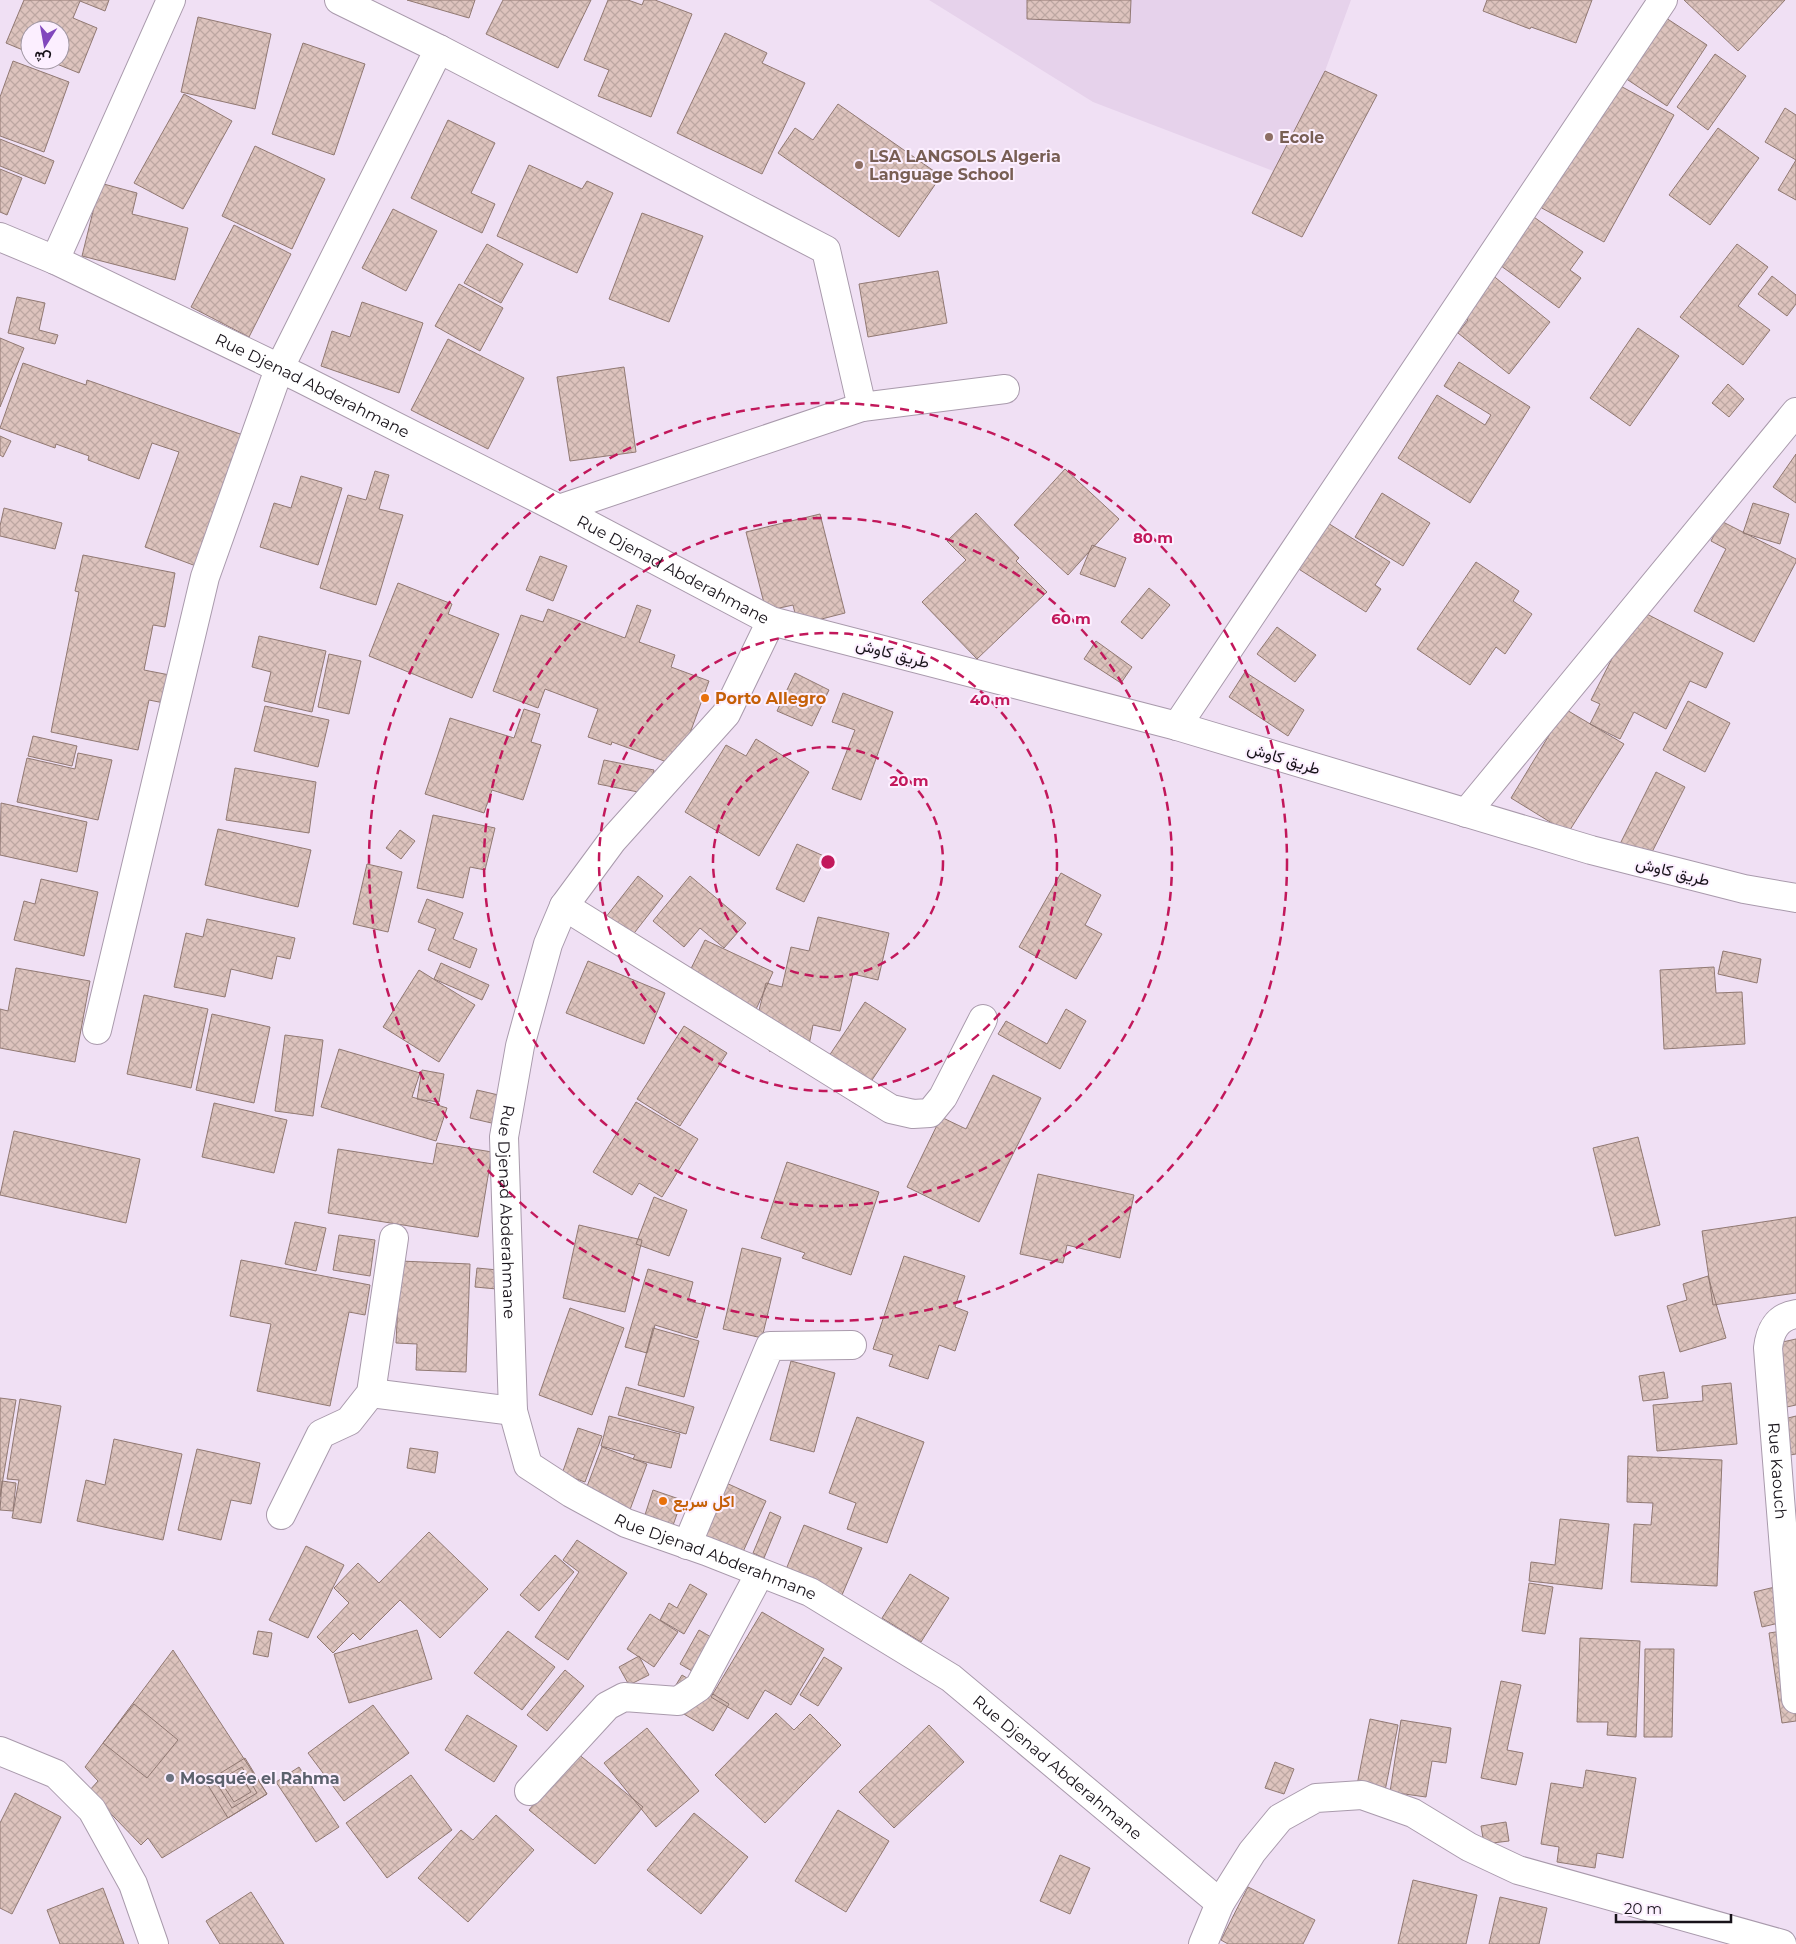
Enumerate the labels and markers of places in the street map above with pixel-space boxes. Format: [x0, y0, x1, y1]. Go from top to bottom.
place label: Ecole [1279, 128, 1324, 147]
marker: Ecole [1263, 131, 1275, 143]
place label: LSA LANGSOLS Algeria Language School [869, 147, 1061, 184]
marker: LSA LANGSOLS Algeria Language School [853, 159, 865, 171]
place label: Porto Allegro [715, 689, 826, 708]
marker: Porto Allegro [699, 692, 711, 704]
centre of rings [819, 853, 837, 871]
place label: اكل سريع [673, 1492, 735, 1513]
marker: اكل سريع [657, 1495, 669, 1507]
place label: Mosquée el Rahma [180, 1769, 340, 1788]
marker: Mosquée el Rahma [164, 1772, 176, 1784]

